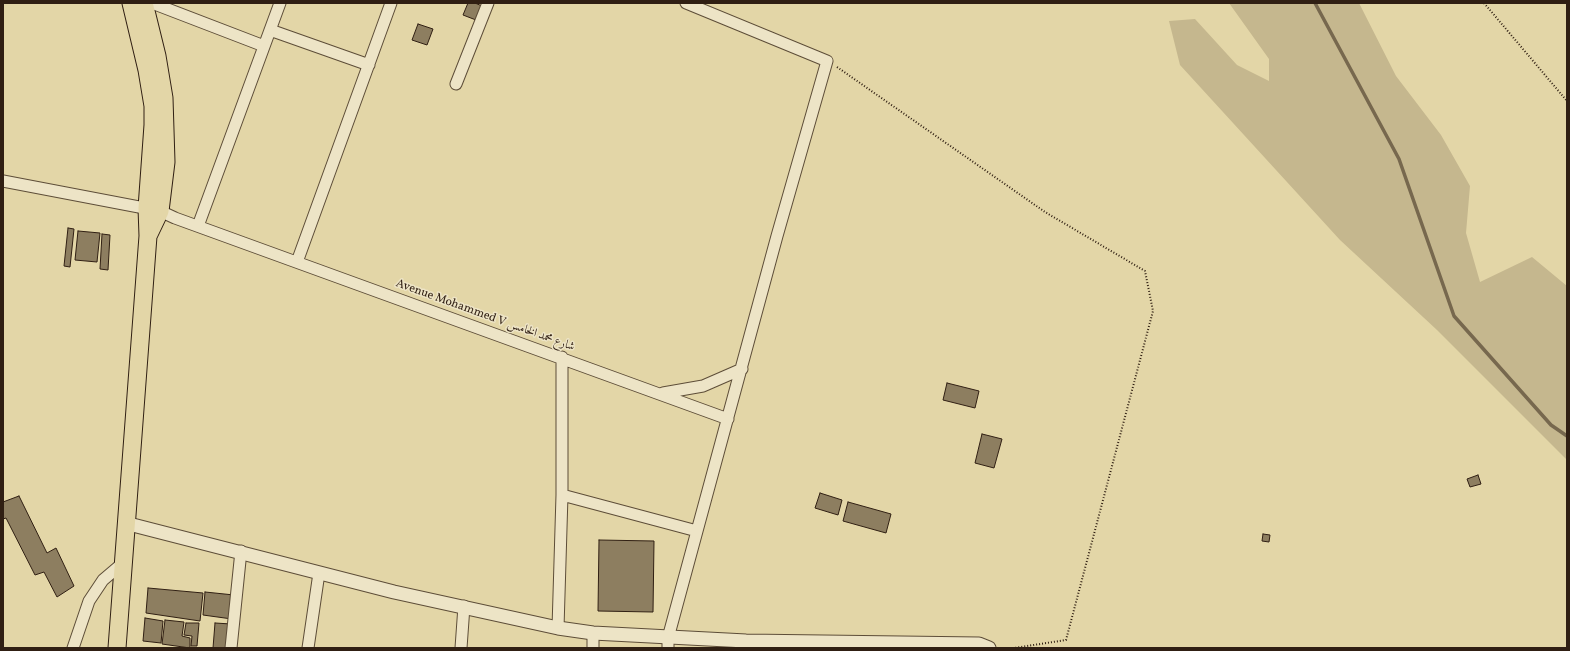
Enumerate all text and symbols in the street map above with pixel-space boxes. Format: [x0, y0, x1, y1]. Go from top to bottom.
street label: Avenue Mohammed V شارع محمد الخامس [394, 277, 576, 355]

